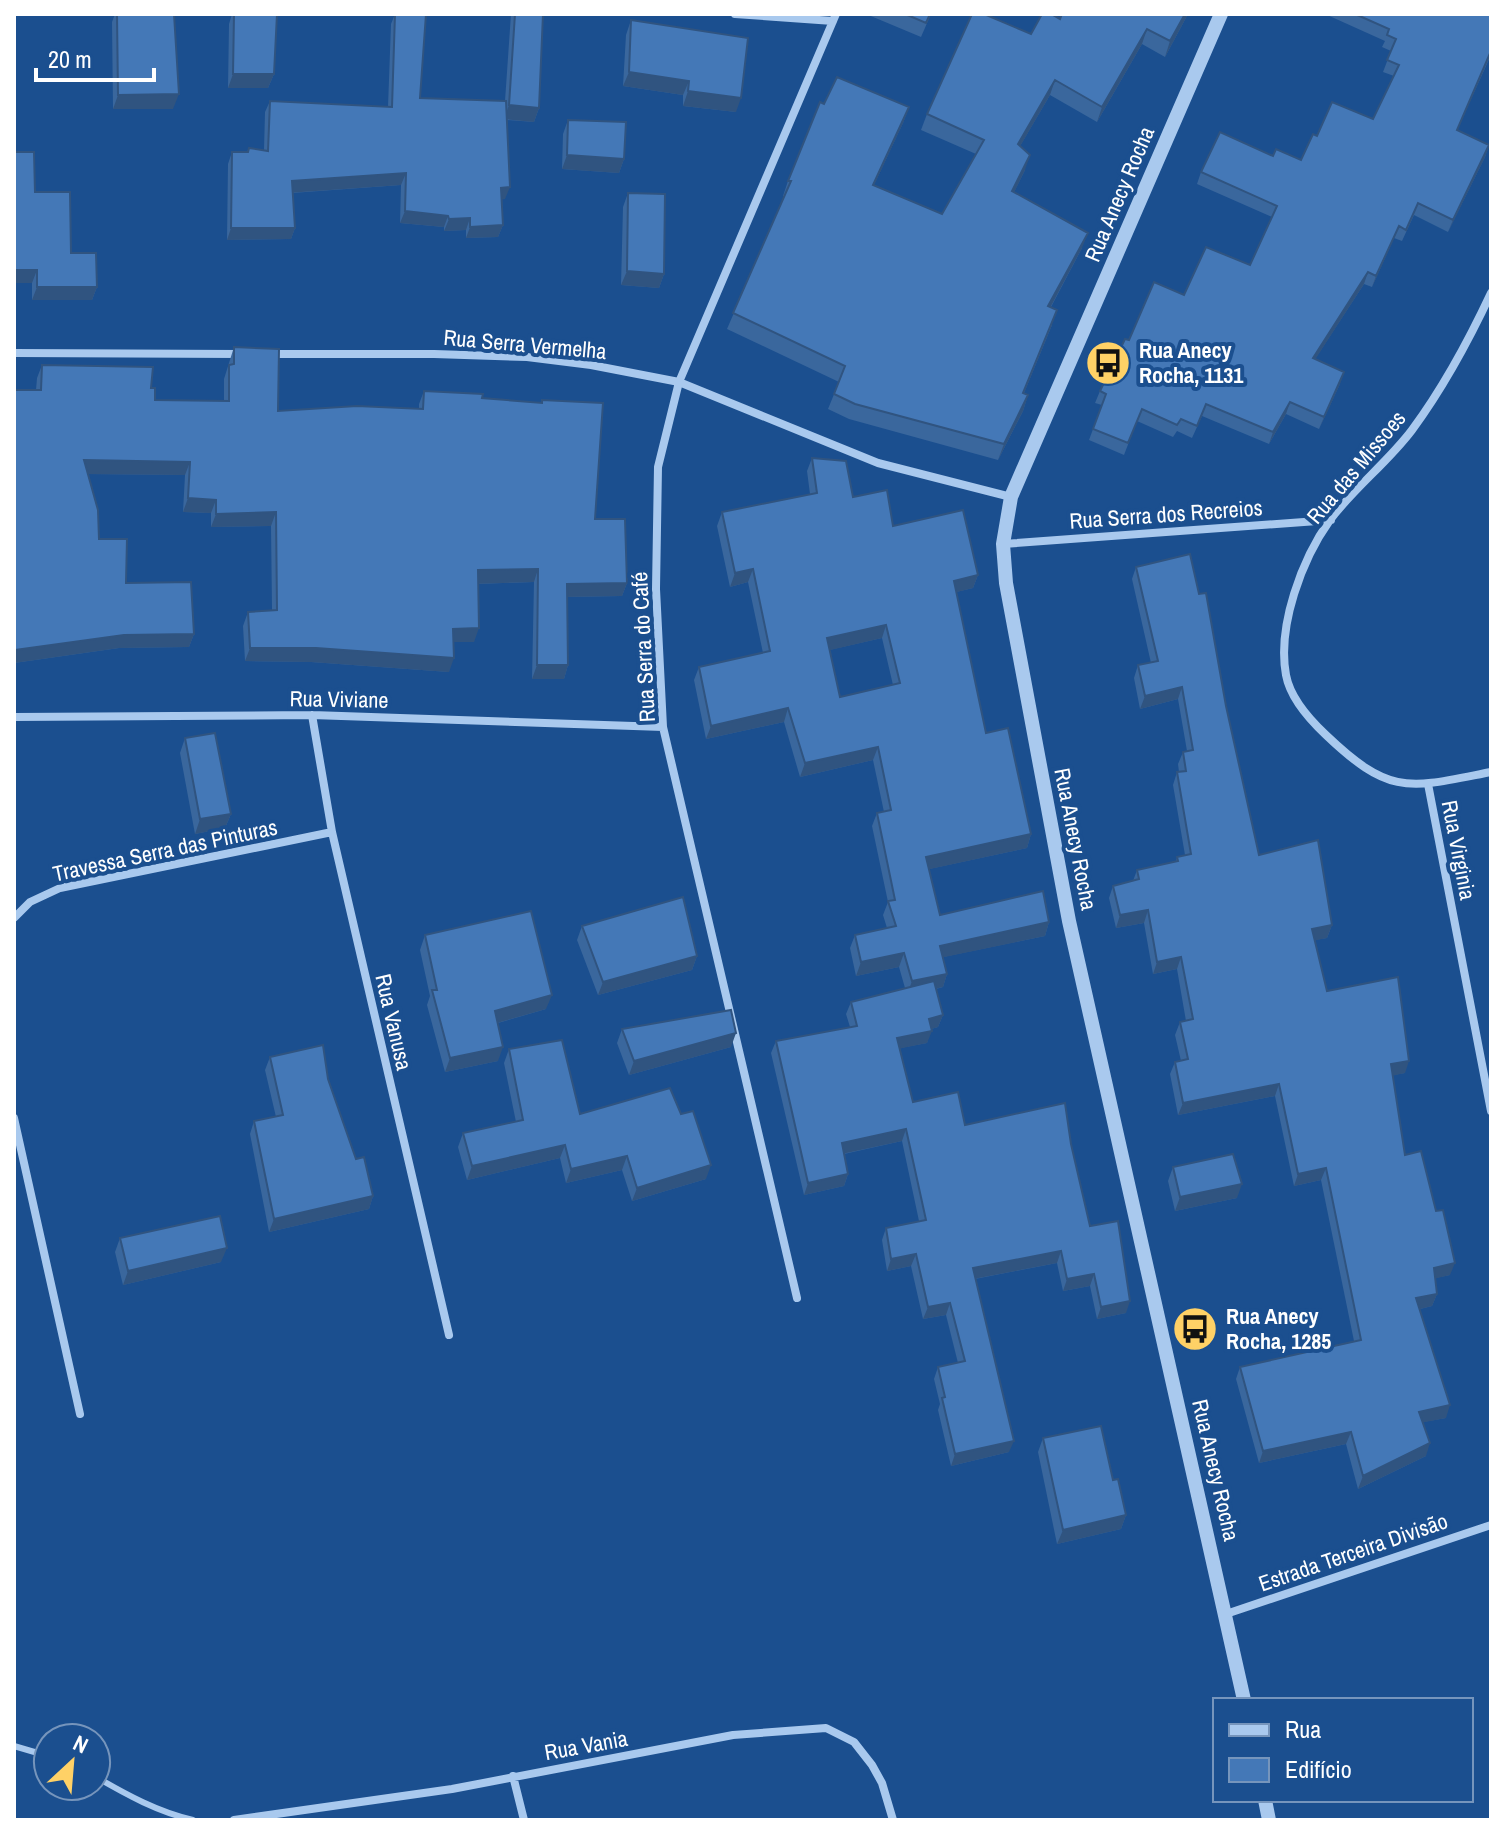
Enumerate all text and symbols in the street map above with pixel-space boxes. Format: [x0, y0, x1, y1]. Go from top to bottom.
scale bar [36, 32, 154, 82]
text: 20 m [48, 43, 92, 75]
street label: Rua Anecy Rocha [1077, 122, 1161, 266]
street label: Rua Serra Vermelha [442, 322, 608, 366]
place label: Rua Anecy Rocha, 1131 [1139, 335, 1244, 390]
bus stop icon: Rua Anecy Rocha, 1131 [1084, 339, 1132, 387]
street label: Rua das Missoes [1300, 404, 1412, 530]
street label: Rua Serra dos Recreios [1068, 492, 1264, 536]
street label: Rua Serra do Café [624, 571, 662, 723]
street label: Rua Viviane [289, 683, 389, 715]
street label: Rua Anecy Rocha [1047, 765, 1105, 913]
street label: Rua Virginia [1435, 798, 1483, 902]
street label: Travessa Serra das Pinturas [50, 812, 280, 888]
street label: Rua Vanusa [368, 971, 420, 1073]
place label: Rua Anecy Rocha, 1285 [1226, 1301, 1331, 1356]
bus stop icon: Rua Anecy Rocha, 1285 [1171, 1305, 1219, 1353]
street label: Rua Anecy Rocha [1185, 1396, 1247, 1544]
street label: Estrada Terceira Divisão [1254, 1506, 1452, 1598]
legend [1213, 1698, 1473, 1802]
text: Rua [1285, 1713, 1321, 1745]
north arrow [32, 1722, 112, 1802]
street label: Rua Vania [542, 1723, 630, 1767]
text: N [68, 1728, 93, 1760]
text: Edifício [1285, 1753, 1352, 1785]

